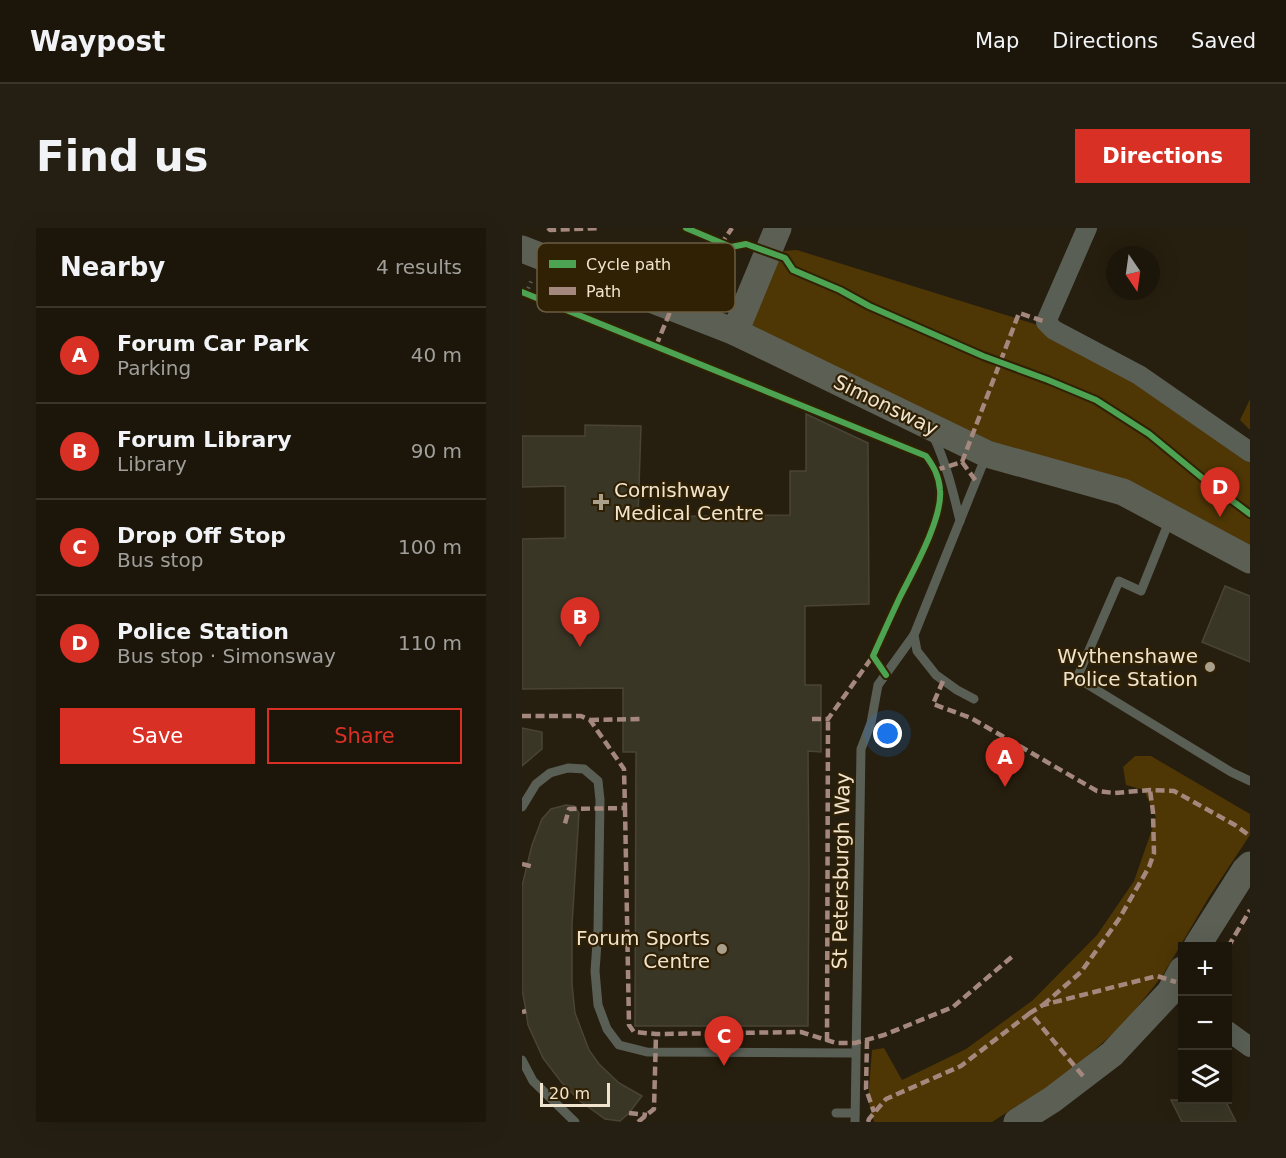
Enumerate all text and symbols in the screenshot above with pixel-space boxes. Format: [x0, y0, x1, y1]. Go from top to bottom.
text: Waypost [30, 25, 166, 58]
text: Map [975, 29, 1019, 53]
text: Directions [1052, 29, 1158, 53]
text: Saved [1191, 29, 1256, 53]
button: Directions [1075, 129, 1250, 183]
text: Find us [36, 132, 209, 181]
legend [537, 243, 735, 312]
north arrow [1106, 246, 1160, 300]
text: Nearby [60, 252, 165, 282]
text: 4 results [376, 255, 462, 279]
text: Cycle path [586, 255, 671, 274]
text: Path [586, 282, 621, 301]
text: Forum Car Park [117, 331, 309, 356]
text: A [72, 343, 87, 367]
text: 40 m [411, 343, 462, 367]
text: Parking [117, 356, 191, 380]
street label: Simonsway [830, 369, 942, 441]
text: Forum Library [117, 427, 292, 452]
text: B [72, 439, 87, 463]
text: 90 m [411, 439, 462, 463]
text: Library [117, 452, 187, 476]
pin: D [1200, 468, 1240, 517]
place label: Cornishway Medical Centre [614, 478, 764, 525]
marker: Cornishway Medical Centre [592, 493, 610, 511]
text: Drop Off Stop [117, 523, 286, 548]
text: C [72, 535, 87, 559]
text: 100 m [398, 535, 462, 559]
text: Bus stop [117, 548, 203, 572]
pin: B [560, 598, 600, 647]
text: Police Station [117, 619, 289, 644]
text: D [71, 631, 88, 655]
text: 110 m [398, 631, 462, 655]
text: Bus stop · Simonsway [117, 644, 336, 668]
place label: Wythenshawe Police Station [1057, 644, 1198, 691]
marker: Wythenshawe Police Station [1203, 660, 1217, 674]
button: Save [60, 708, 255, 764]
button: Share [267, 708, 462, 764]
your location [873, 719, 902, 748]
pin: A [986, 738, 1024, 787]
street label: St Petersburgh Way [827, 772, 855, 970]
place label: Forum Sports Centre [576, 926, 710, 973]
marker: Forum Sports Centre [715, 942, 729, 956]
map controls [1178, 942, 1232, 1104]
button: + [1178, 942, 1232, 996]
button: − [1178, 996, 1232, 1050]
pin: C [704, 1016, 744, 1066]
button: layers [1178, 1050, 1232, 1104]
scale bar [540, 1080, 610, 1108]
text: 20 m [549, 1084, 590, 1103]

